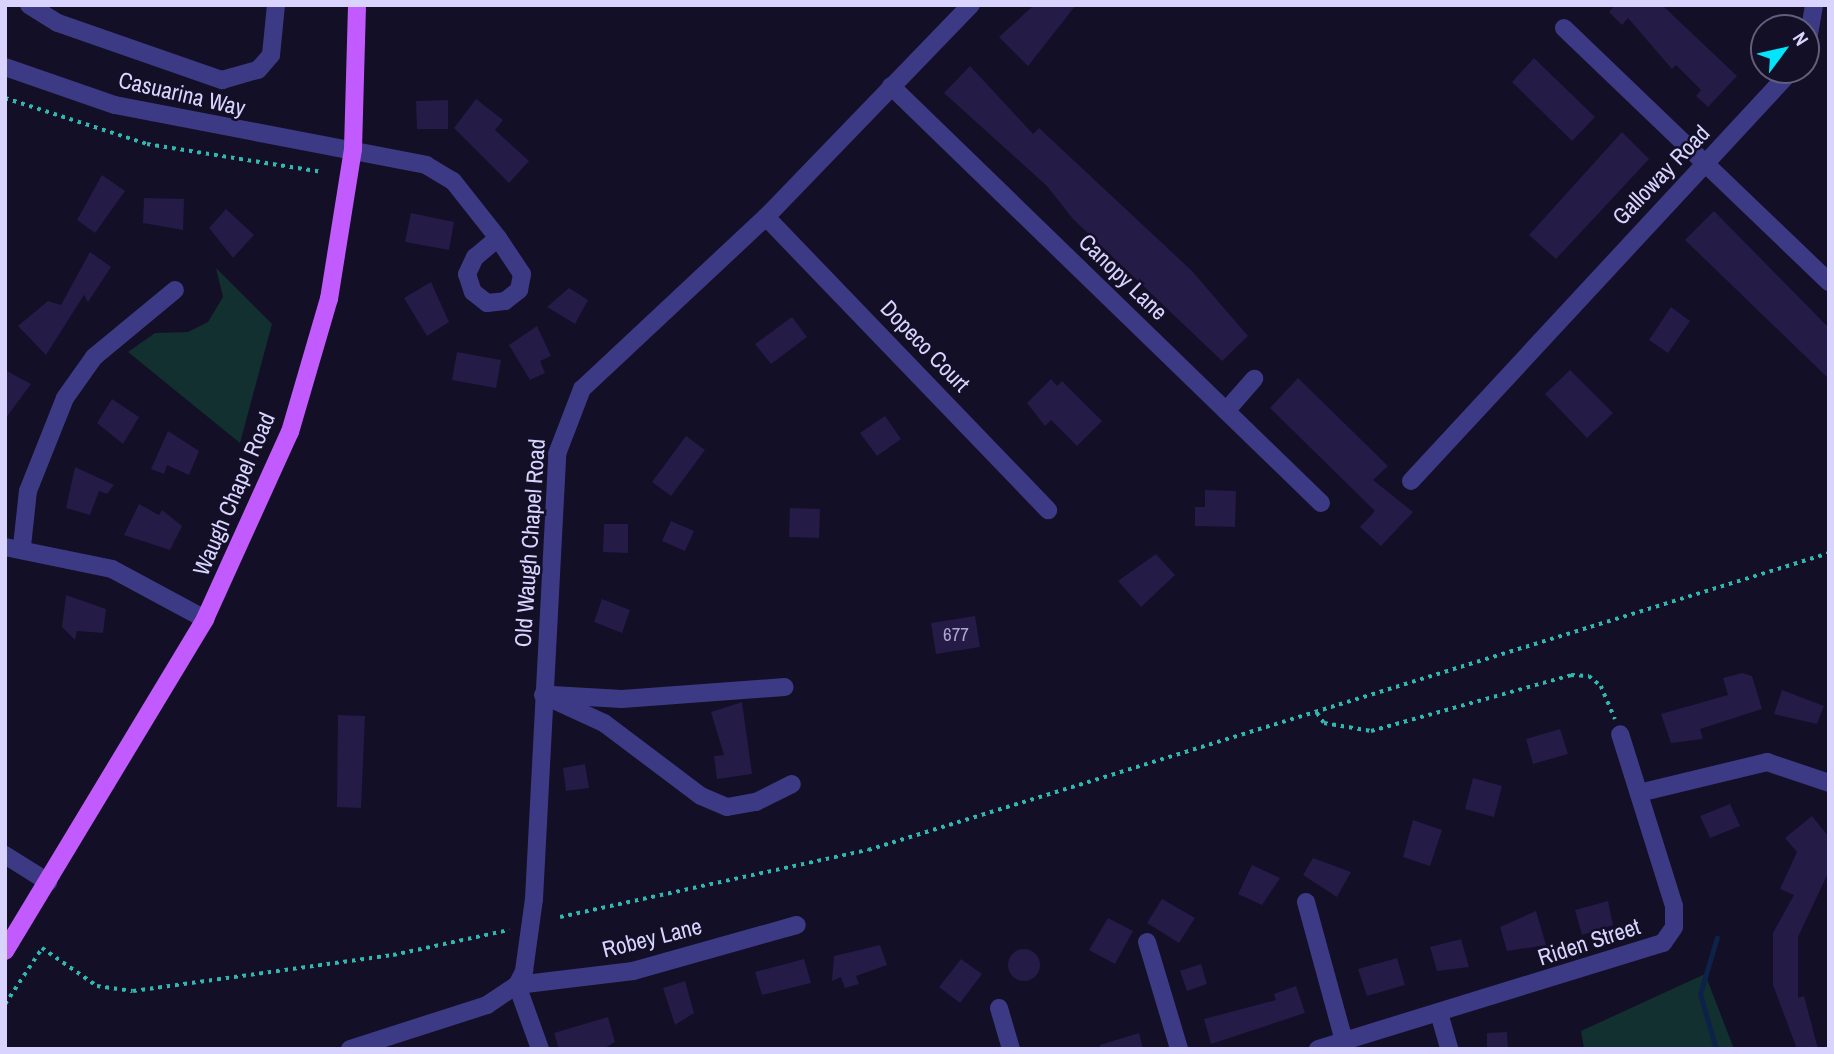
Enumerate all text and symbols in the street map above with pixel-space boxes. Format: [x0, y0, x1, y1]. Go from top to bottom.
north arrow [1750, 14, 1820, 84]
text: N [1787, 27, 1815, 50]
street label: Casuarina Way [116, 66, 248, 122]
street label: Galloway Road [1607, 119, 1715, 231]
street label: Canopy Lane [1073, 228, 1173, 326]
street label: Dopeco Court [875, 295, 975, 397]
street label: Waugh Chapel Road [187, 408, 281, 580]
street label: Old Waugh Chapel Road [509, 438, 551, 648]
house number: 677 [943, 624, 969, 646]
street label: Robey Lane [599, 912, 705, 964]
street label: Riden Street [1534, 913, 1644, 971]

